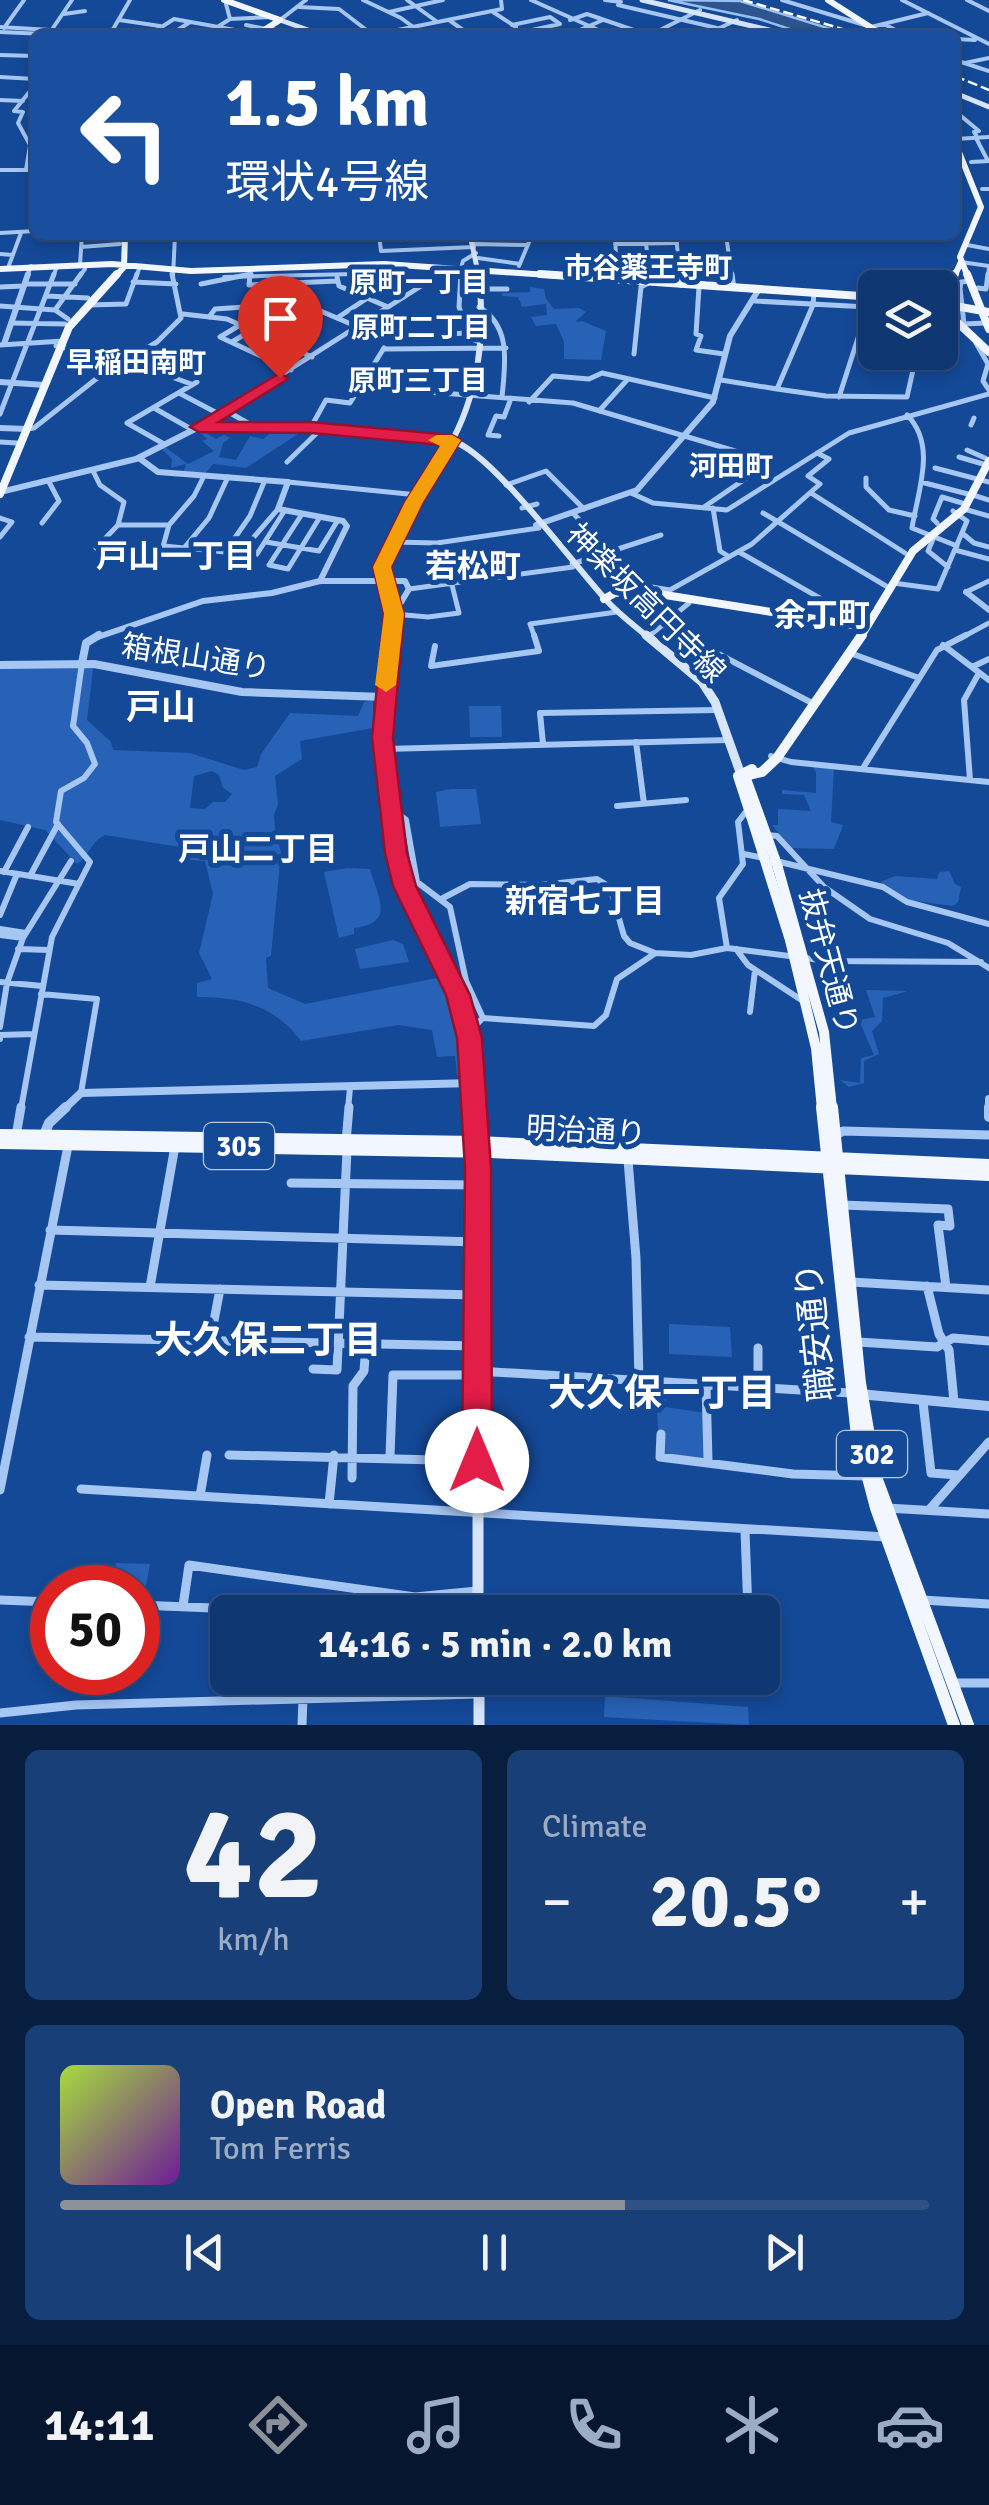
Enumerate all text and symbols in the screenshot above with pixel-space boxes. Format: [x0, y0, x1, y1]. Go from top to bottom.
text: 1.5 km [225, 59, 429, 145]
icon: left [60, 70, 190, 200]
text: 環状4号線 [225, 155, 429, 210]
district label: 市谷薬王寺町 [564, 251, 732, 285]
district label: 原町一丁目 [349, 266, 489, 300]
map controls [858, 270, 958, 370]
button: layers [858, 270, 958, 370]
pin [238, 276, 323, 379]
icon: arrive [253, 291, 308, 346]
district label: 原町二丁目 [351, 311, 491, 345]
district label: 早稲田南町 [66, 346, 206, 380]
district label: 原町三丁目 [348, 364, 488, 398]
district label: 河田町 [689, 450, 773, 484]
street label: 神楽坂高円寺線 [558, 516, 733, 691]
district label: 戸山一丁目 [96, 537, 256, 576]
district label: 若松町 [425, 547, 521, 586]
district label: 余丁町 [774, 596, 870, 635]
street label: 箱根山通り [119, 627, 273, 687]
district label: 戸山 [126, 686, 196, 729]
district label: 戸山二丁目 [178, 830, 338, 869]
district label: 新宿七丁目 [505, 882, 665, 921]
street label: 抜弁天通り [791, 885, 866, 1039]
street label: 明治通り [525, 1110, 647, 1153]
road number: 305 [204, 1123, 274, 1169]
street label: 職安通り [787, 1260, 844, 1404]
district label: 大久保二丁目 [154, 1317, 382, 1364]
district label: 大久保一丁目 [548, 1370, 776, 1417]
position arrow [425, 1409, 529, 1513]
road number: 302 [837, 1431, 907, 1477]
speed limit sign: 50 [30, 1565, 160, 1695]
text: 14:16 · 5 min · 2.0 km [318, 1621, 672, 1668]
text: 42 [183, 1775, 324, 1935]
text: Climate [542, 1807, 648, 1846]
text: 20.5° [649, 1855, 822, 1948]
text: − [542, 1868, 572, 1936]
text: + [899, 1868, 929, 1936]
text: km/h [217, 1920, 290, 1959]
text: Open Road [210, 2082, 386, 2129]
text: Tom Ferris [210, 2129, 351, 2168]
icon: previous [177, 2225, 232, 2280]
icon: pause [467, 2225, 522, 2280]
icon: next [757, 2225, 812, 2280]
icon: directions [243, 2390, 313, 2460]
icon: music [401, 2390, 471, 2460]
icon: phone [559, 2390, 629, 2460]
icon: climate [717, 2390, 787, 2460]
icon: car [875, 2390, 945, 2460]
text: 14:11 [44, 2398, 154, 2453]

